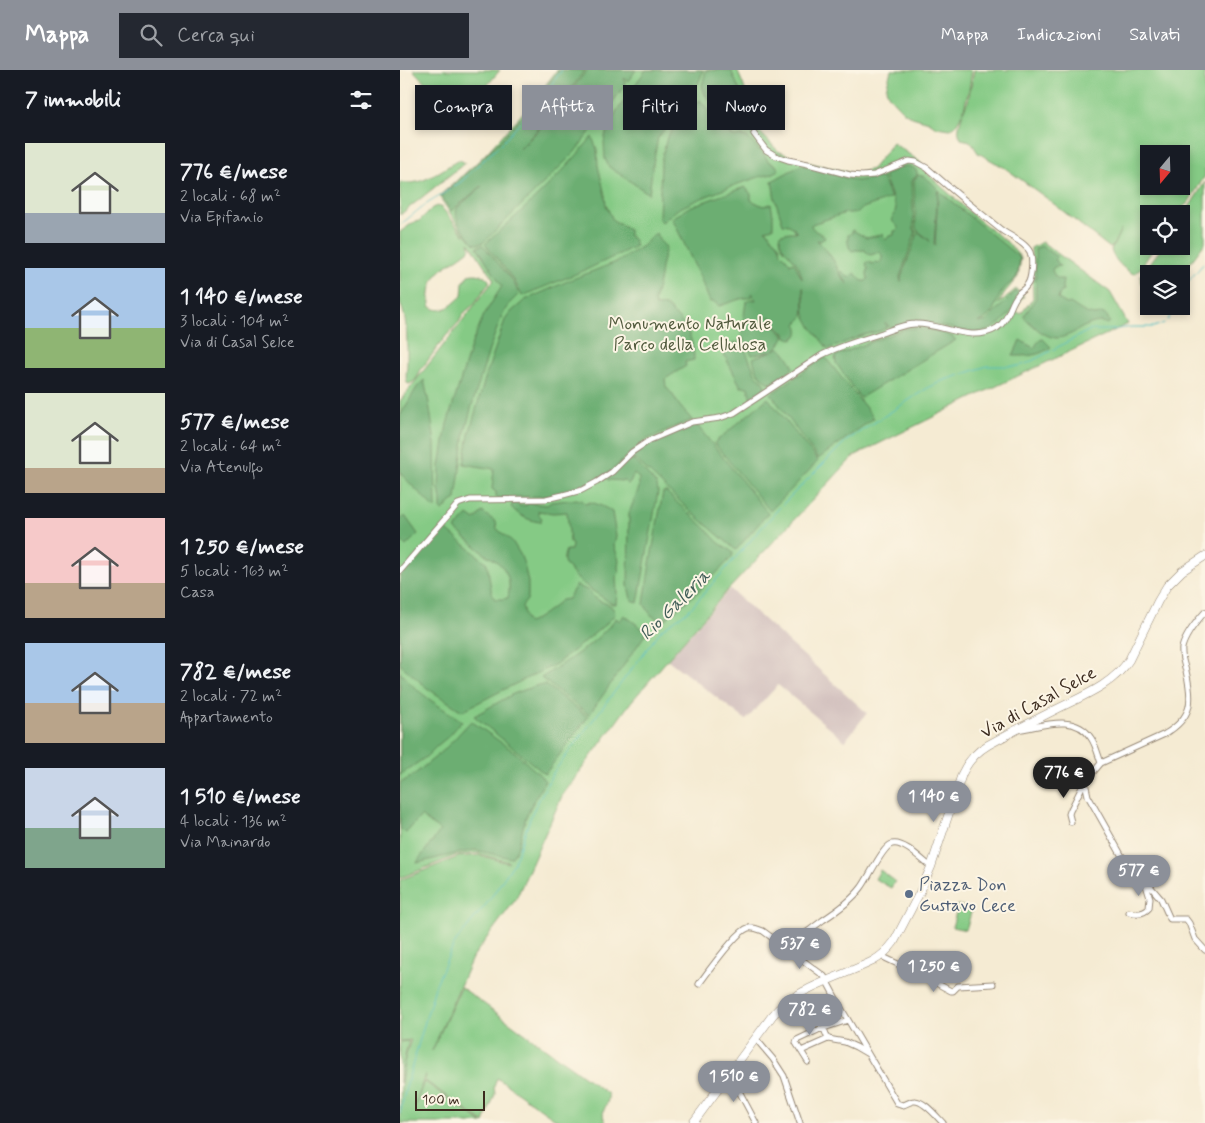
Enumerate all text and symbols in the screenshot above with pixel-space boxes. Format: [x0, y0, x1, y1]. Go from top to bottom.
search box [119, 13, 469, 58]
text: Mappa [25, 20, 89, 51]
icon: search [137, 21, 165, 49]
text: Cerca qui [177, 23, 255, 48]
text: Mappa [941, 23, 989, 47]
text: Indicazioni [1017, 23, 1101, 47]
text: Salvati [1129, 23, 1180, 47]
chip: Compra [415, 85, 512, 130]
chip: Affitta [522, 85, 613, 130]
chip: Filtri [623, 85, 697, 130]
chip: Nuovo [707, 85, 785, 130]
text: 7 immobili [25, 86, 121, 114]
icon: filters [347, 86, 375, 114]
north arrow [1140, 145, 1190, 195]
map controls [1140, 145, 1190, 315]
text: 776 €/mese [180, 158, 288, 186]
icon: home [65, 163, 125, 223]
text: 2 locali · 68 m² [180, 186, 281, 207]
button: locate [1140, 205, 1190, 255]
text: Via Epifanio [180, 207, 263, 228]
button: layers [1140, 265, 1190, 315]
text: 1 140 €/mese [180, 283, 303, 311]
icon: home [65, 288, 125, 348]
text: 3 locali · 104 m² [180, 311, 289, 332]
park label: Monumento Naturale Parco della Cellulosa [609, 312, 771, 357]
text: Via di Casal Selce [180, 332, 295, 353]
text: 577 €/mese [180, 408, 289, 436]
icon: home [65, 413, 125, 473]
text: 2 locali · 64 m² [180, 436, 282, 457]
text: Via Atenulfo [180, 457, 263, 478]
text: 1 250 €/mese [180, 533, 304, 561]
icon: home [65, 538, 125, 598]
text: 5 locali · 163 m² [180, 561, 288, 582]
water label: Rio Galeria [634, 564, 716, 646]
text: Casa [180, 582, 215, 603]
text: 782 €/mese [180, 658, 291, 686]
street label: Via di Casal Selce [976, 661, 1101, 745]
icon: home [65, 663, 125, 723]
text: 2 locali · 72 m² [180, 686, 282, 707]
text: Appartamento [180, 707, 273, 728]
pin: 776 € [1029, 756, 1099, 799]
text: 776 € [1044, 762, 1084, 783]
pin: 1 140 € [888, 780, 980, 823]
text: 1 510 €/mese [180, 783, 301, 811]
text: 1 140 € [908, 786, 960, 807]
icon: home [65, 788, 125, 848]
text: 4 locali · 136 m² [180, 811, 287, 832]
text: Via Mainardo [180, 832, 270, 853]
pin: 577 € [1104, 854, 1174, 897]
text: 577 € [1118, 860, 1160, 881]
place label: Piazza Don Gustavo Cece [919, 873, 1016, 918]
marker: Piazza Don Gustavo Cece [903, 888, 915, 900]
pin: 537 € [765, 928, 835, 970]
text: 537 € [780, 933, 820, 954]
pin: 1 250 € [888, 950, 980, 993]
text: 1 250 € [908, 956, 960, 977]
pin: 782 € [775, 994, 845, 1036]
text: 782 € [789, 999, 831, 1020]
pin: 1 510 € [688, 1060, 780, 1103]
text: 1 510 € [709, 1066, 759, 1087]
scale bar [415, 1088, 485, 1111]
text: 100 m [422, 1091, 460, 1109]

